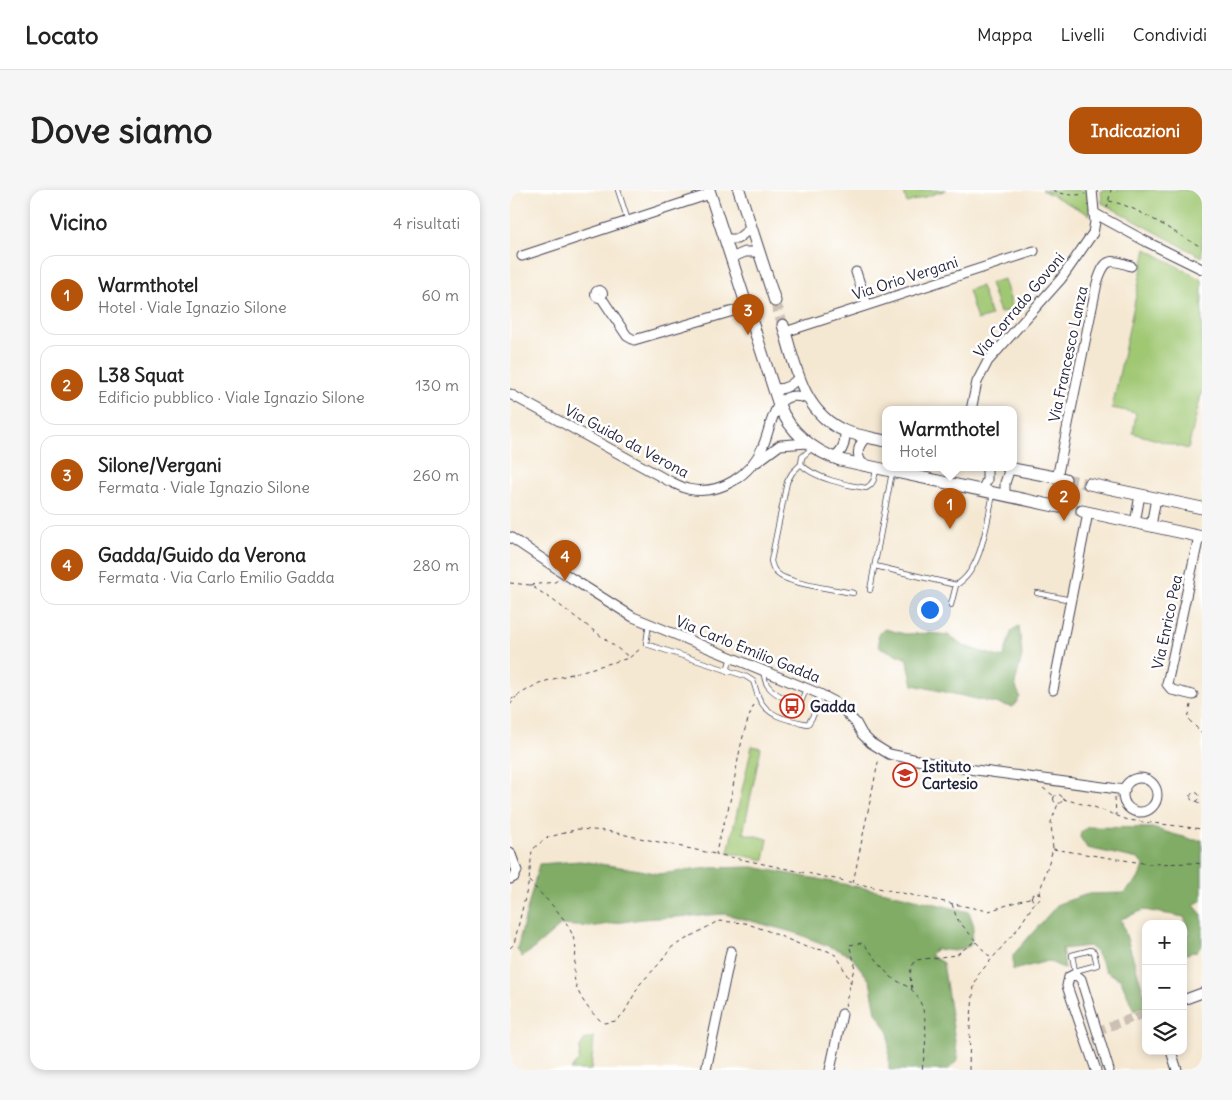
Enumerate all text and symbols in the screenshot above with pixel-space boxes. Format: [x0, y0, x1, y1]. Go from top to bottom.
text: Locato [25, 20, 99, 50]
text: Mappa [977, 23, 1032, 46]
text: Livelli [1060, 23, 1105, 46]
text: Condividi [1133, 23, 1207, 46]
button: Indicazioni [1069, 107, 1202, 154]
text: Dove siamo [30, 108, 213, 152]
text: Vicino [50, 209, 107, 236]
text: 4 risultati [393, 213, 460, 233]
street label: Via Corrado Govoni [969, 249, 1069, 361]
street label: Via Orio Vergani [850, 252, 960, 304]
text: Warmthotel [98, 273, 198, 297]
street label: Via Francesco Lanza [1044, 284, 1092, 424]
text: 1 [64, 285, 70, 305]
text: 60 m [421, 285, 459, 305]
pin: 3 [732, 294, 764, 335]
text: Hotel · Viale Ignazio Silone [98, 297, 287, 317]
text: L38 Squat [98, 363, 184, 387]
text: 2 [63, 375, 71, 395]
text: 130 m [415, 375, 459, 395]
text: Edificio pubblico · Viale Ignazio Silone [98, 387, 365, 407]
street label: Via Guido da Verona [562, 400, 693, 482]
popup [882, 406, 1017, 471]
text: Warmthotel [899, 417, 1000, 441]
text: Hotel [899, 441, 937, 461]
text: Silone/Vergani [98, 453, 222, 477]
text: 3 [62, 465, 72, 485]
text: 260 m [413, 465, 459, 485]
text: Fermata · Viale Ignazio Silone [98, 477, 310, 497]
pin: 2 [1048, 480, 1080, 521]
pin: 1 [934, 488, 966, 529]
pin: 4 [549, 540, 581, 581]
text: Gadda/Guido da Verona [98, 543, 306, 567]
text: 4 [62, 555, 72, 575]
text: 280 m [413, 555, 459, 575]
text: Fermata · Via Carlo Emilio Gadda [98, 567, 335, 587]
street label: Via Enrico Pea [1148, 572, 1186, 671]
your location [917, 597, 943, 623]
street label: Via Carlo Emilio Gadda [673, 611, 823, 687]
bus stop icon: Gadda [779, 693, 805, 719]
place label: Gadda [810, 697, 856, 716]
place label: Istituto Cartesio [922, 757, 979, 793]
school or university icon: Istituto Cartesio [892, 762, 918, 788]
map controls [1142, 920, 1187, 1055]
button: + [1142, 920, 1187, 965]
button: − [1142, 965, 1187, 1010]
button: layers [1142, 1010, 1187, 1055]

